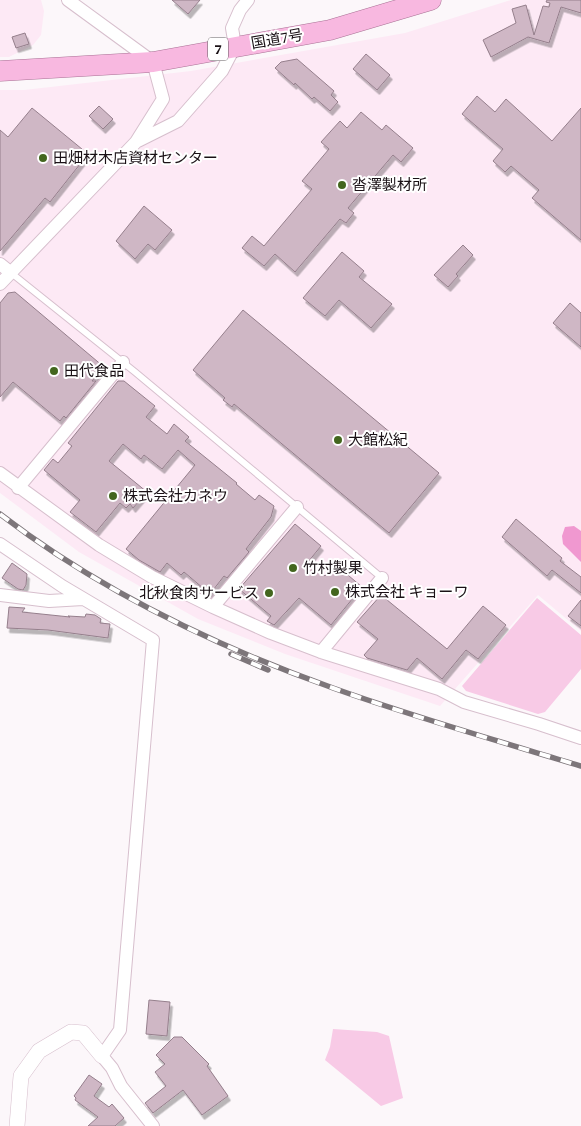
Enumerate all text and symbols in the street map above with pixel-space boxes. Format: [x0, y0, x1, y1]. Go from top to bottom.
street label: 国道7号 [249, 24, 305, 53]
road number: 7 [208, 38, 228, 61]
place label: 田畑材木店資材センター [53, 147, 218, 168]
marker: 田畑材木店資材センター [37, 152, 49, 164]
place label: 沓澤製材所 [352, 174, 427, 195]
marker: 沓澤製材所 [336, 179, 348, 191]
place label: 田代食品 [64, 360, 124, 381]
marker: 田代食品 [48, 365, 60, 377]
place label: 大館松紀 [348, 429, 408, 450]
marker: 大館松紀 [332, 434, 344, 446]
place label: 株式会社カネウ [123, 485, 228, 506]
marker: 株式会社カネウ [107, 490, 119, 502]
place label: 竹村製果 [303, 557, 363, 578]
marker: 竹村製果 [287, 562, 299, 574]
place label: 株式会社 キョーワ [345, 581, 469, 602]
place label: 北秋食肉サービス [139, 582, 259, 603]
marker: 株式会社 キョーワ [329, 586, 341, 598]
marker: 北秋食肉サービス [263, 587, 275, 599]

